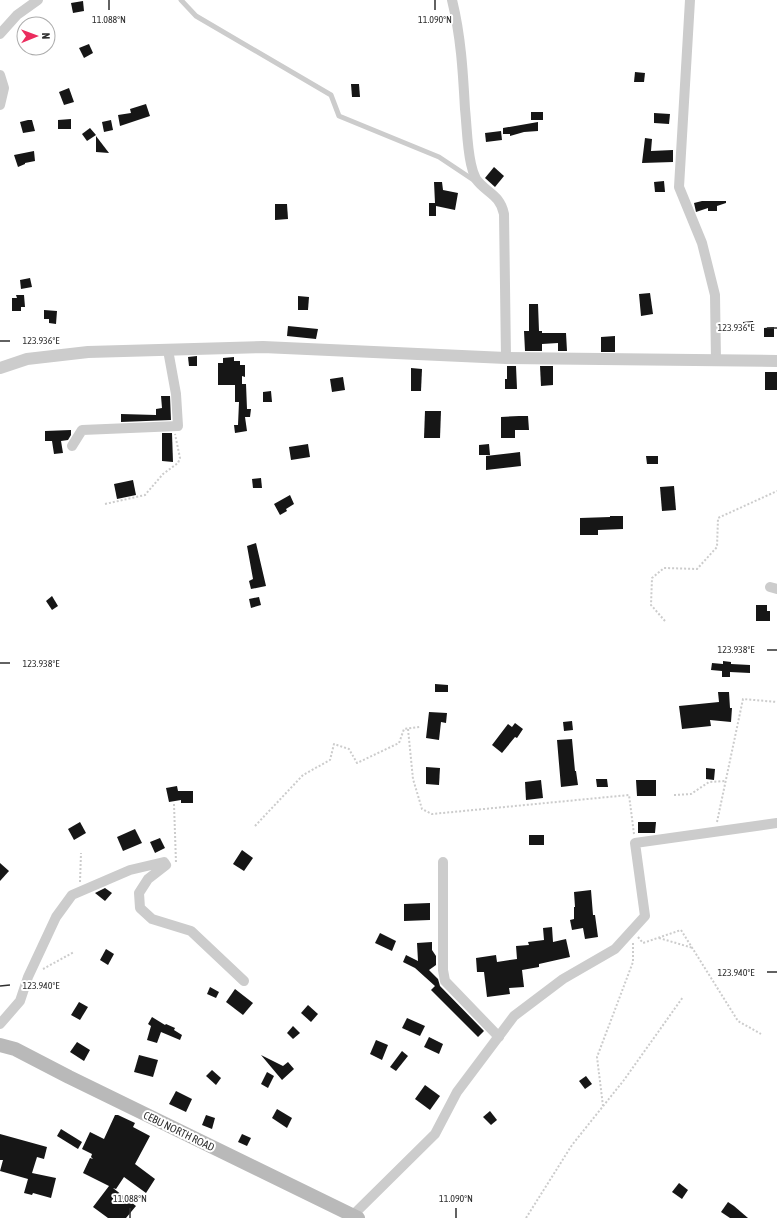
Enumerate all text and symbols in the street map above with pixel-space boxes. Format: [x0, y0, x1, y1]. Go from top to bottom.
text: 11.088°N [92, 14, 126, 25]
text: 11.090°N [418, 14, 452, 25]
north arrow [16, 16, 56, 56]
text: N [40, 32, 52, 39]
text: 123.936°E [718, 322, 755, 333]
text: 123.936°E [23, 335, 60, 346]
text: 123.938°E [718, 644, 755, 655]
text: 123.938°E [23, 658, 60, 669]
text: 123.940°E [718, 967, 755, 978]
text: 123.940°E [23, 980, 60, 991]
street label: CEBU NORTH ROAD [142, 1109, 216, 1153]
text: 11.088°N [113, 1193, 147, 1204]
text: 11.090°N [439, 1193, 473, 1204]

